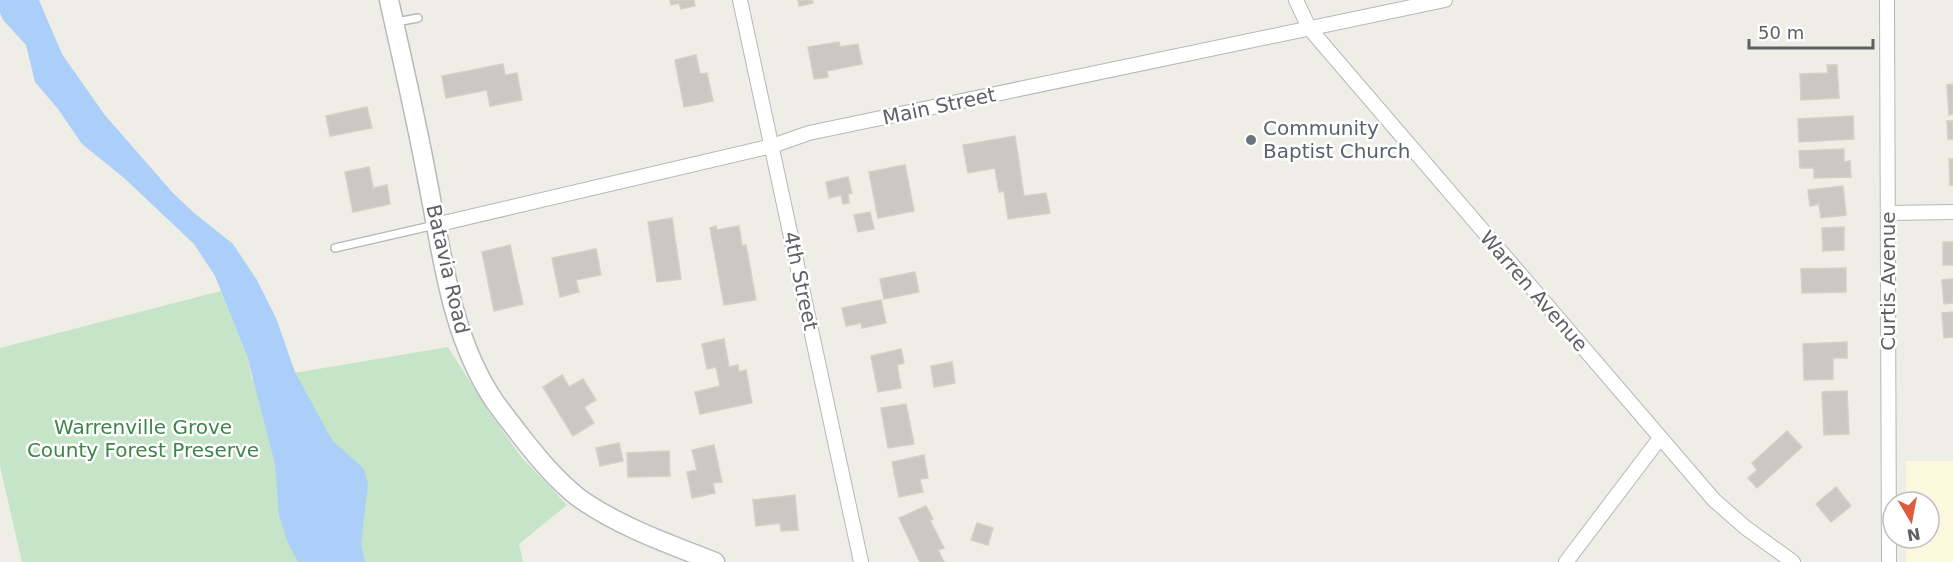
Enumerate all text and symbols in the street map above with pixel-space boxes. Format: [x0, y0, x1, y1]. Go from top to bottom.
scale bar [1749, 12, 1874, 50]
text: 50 m [1758, 22, 1804, 43]
street label: Main Street [880, 82, 998, 130]
place label: Community Baptist Church [1263, 116, 1410, 163]
marker: Community Baptist Church [1244, 133, 1258, 147]
street label: Batavia Road [421, 202, 475, 336]
street label: Curtis Avenue [1876, 211, 1900, 351]
street label: Warren Avenue [1475, 226, 1593, 356]
street label: 4th Street [779, 229, 823, 333]
park label: Warrenville Grove County Forest Preserve [27, 415, 259, 462]
north arrow [1881, 490, 1941, 550]
text: N [1905, 524, 1922, 545]

